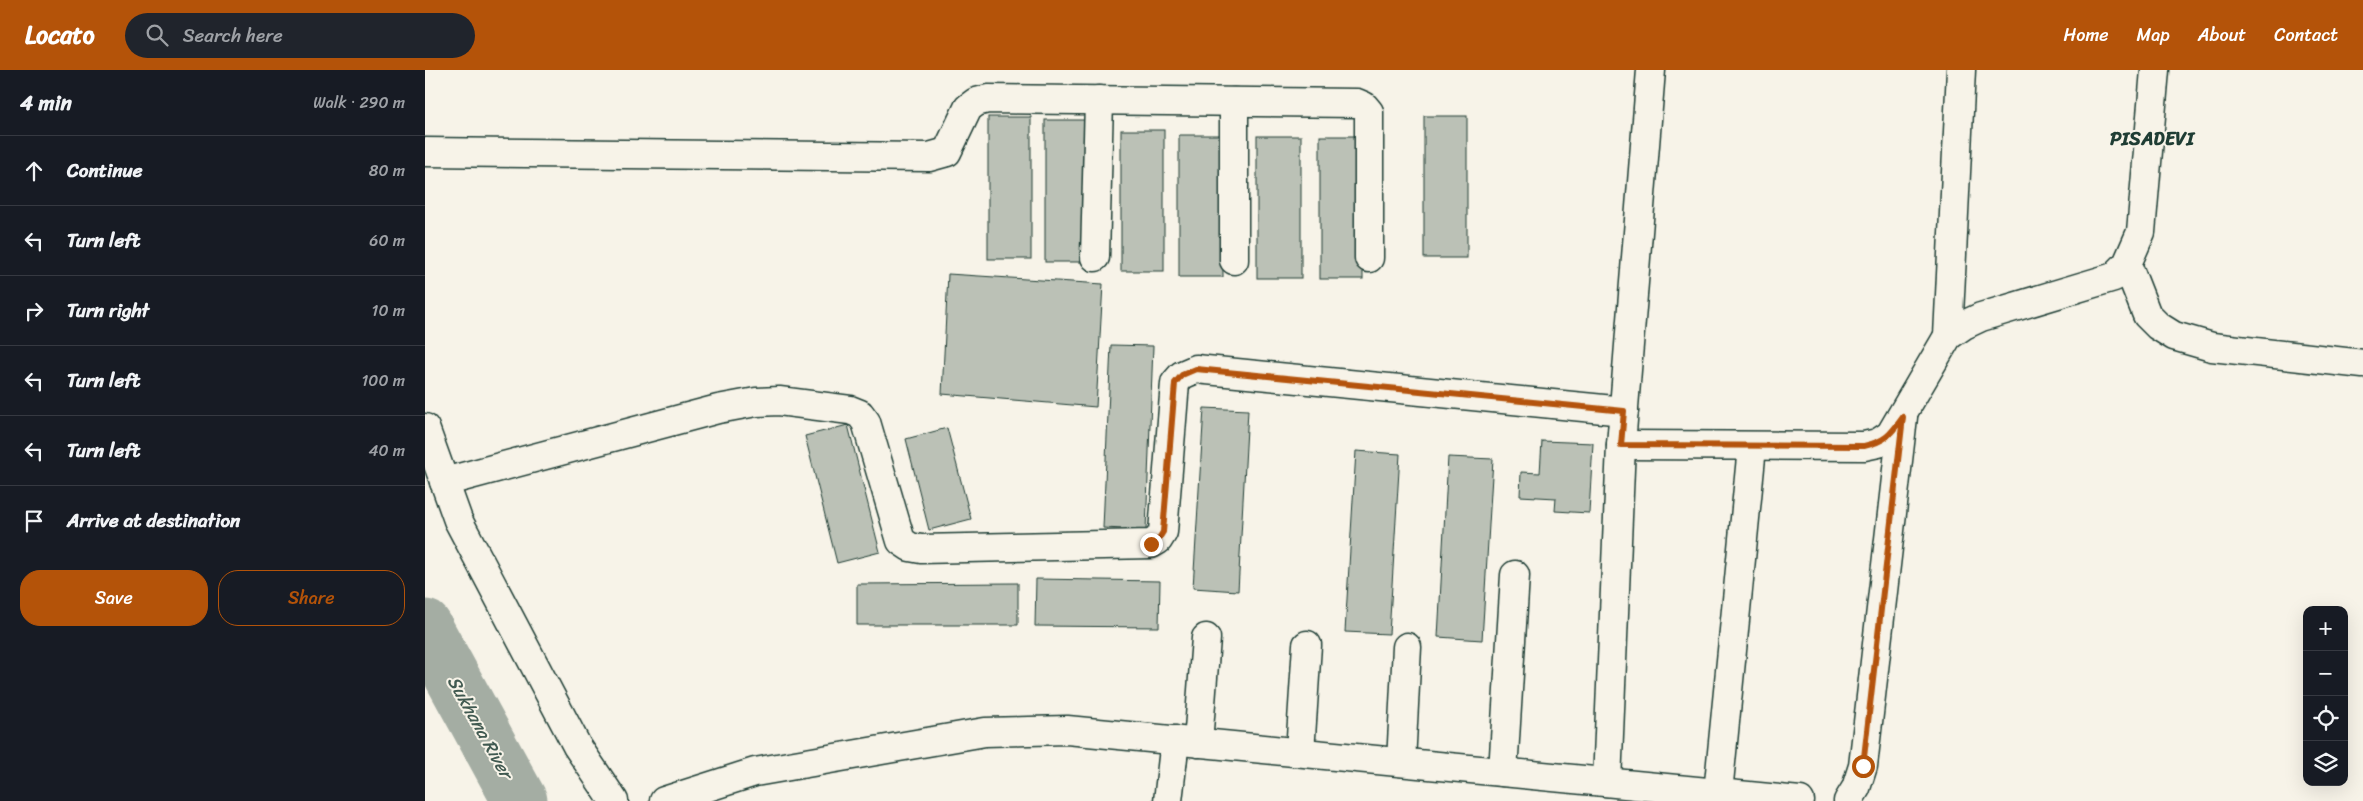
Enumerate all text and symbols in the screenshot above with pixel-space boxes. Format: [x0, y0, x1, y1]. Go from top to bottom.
search box [125, 13, 475, 58]
text: Locato [25, 14, 95, 56]
text: Search here [183, 19, 283, 52]
text: Home [2064, 19, 2109, 51]
text: Map [2137, 19, 2170, 51]
text: About [2198, 19, 2246, 51]
text: Contact [2274, 19, 2338, 51]
icon: search [143, 21, 171, 49]
text: 4 min [20, 84, 72, 122]
text: Walk · 290 m [313, 88, 405, 117]
district label: PISADEVI [2110, 122, 2196, 155]
text: Continue [67, 154, 143, 187]
text: 80 m [369, 156, 405, 185]
icon: ahead [20, 157, 48, 185]
text: Turn left [67, 224, 140, 257]
text: 60 m [369, 226, 405, 255]
icon: left [20, 227, 48, 255]
text: Turn right [67, 294, 149, 327]
text: 10 m [372, 296, 405, 325]
icon: right [20, 297, 48, 325]
text: Turn left [67, 364, 140, 397]
text: 100 m [361, 366, 405, 395]
icon: left [20, 367, 48, 395]
text: Turn left [67, 434, 140, 467]
text: 40 m [368, 436, 405, 465]
icon: left [20, 437, 48, 465]
text: Arrive at destination [67, 504, 240, 537]
icon: arrive [20, 507, 48, 535]
route end [1140, 533, 1163, 556]
button: Save [20, 570, 208, 626]
button: Share [218, 570, 405, 626]
map controls [2303, 606, 2348, 786]
button: + [2303, 606, 2348, 651]
button: − [2303, 651, 2348, 696]
water label: Sukhana River [439, 670, 523, 787]
button: locate [2303, 696, 2348, 741]
button: layers [2303, 741, 2348, 786]
route start [1852, 755, 1875, 778]

